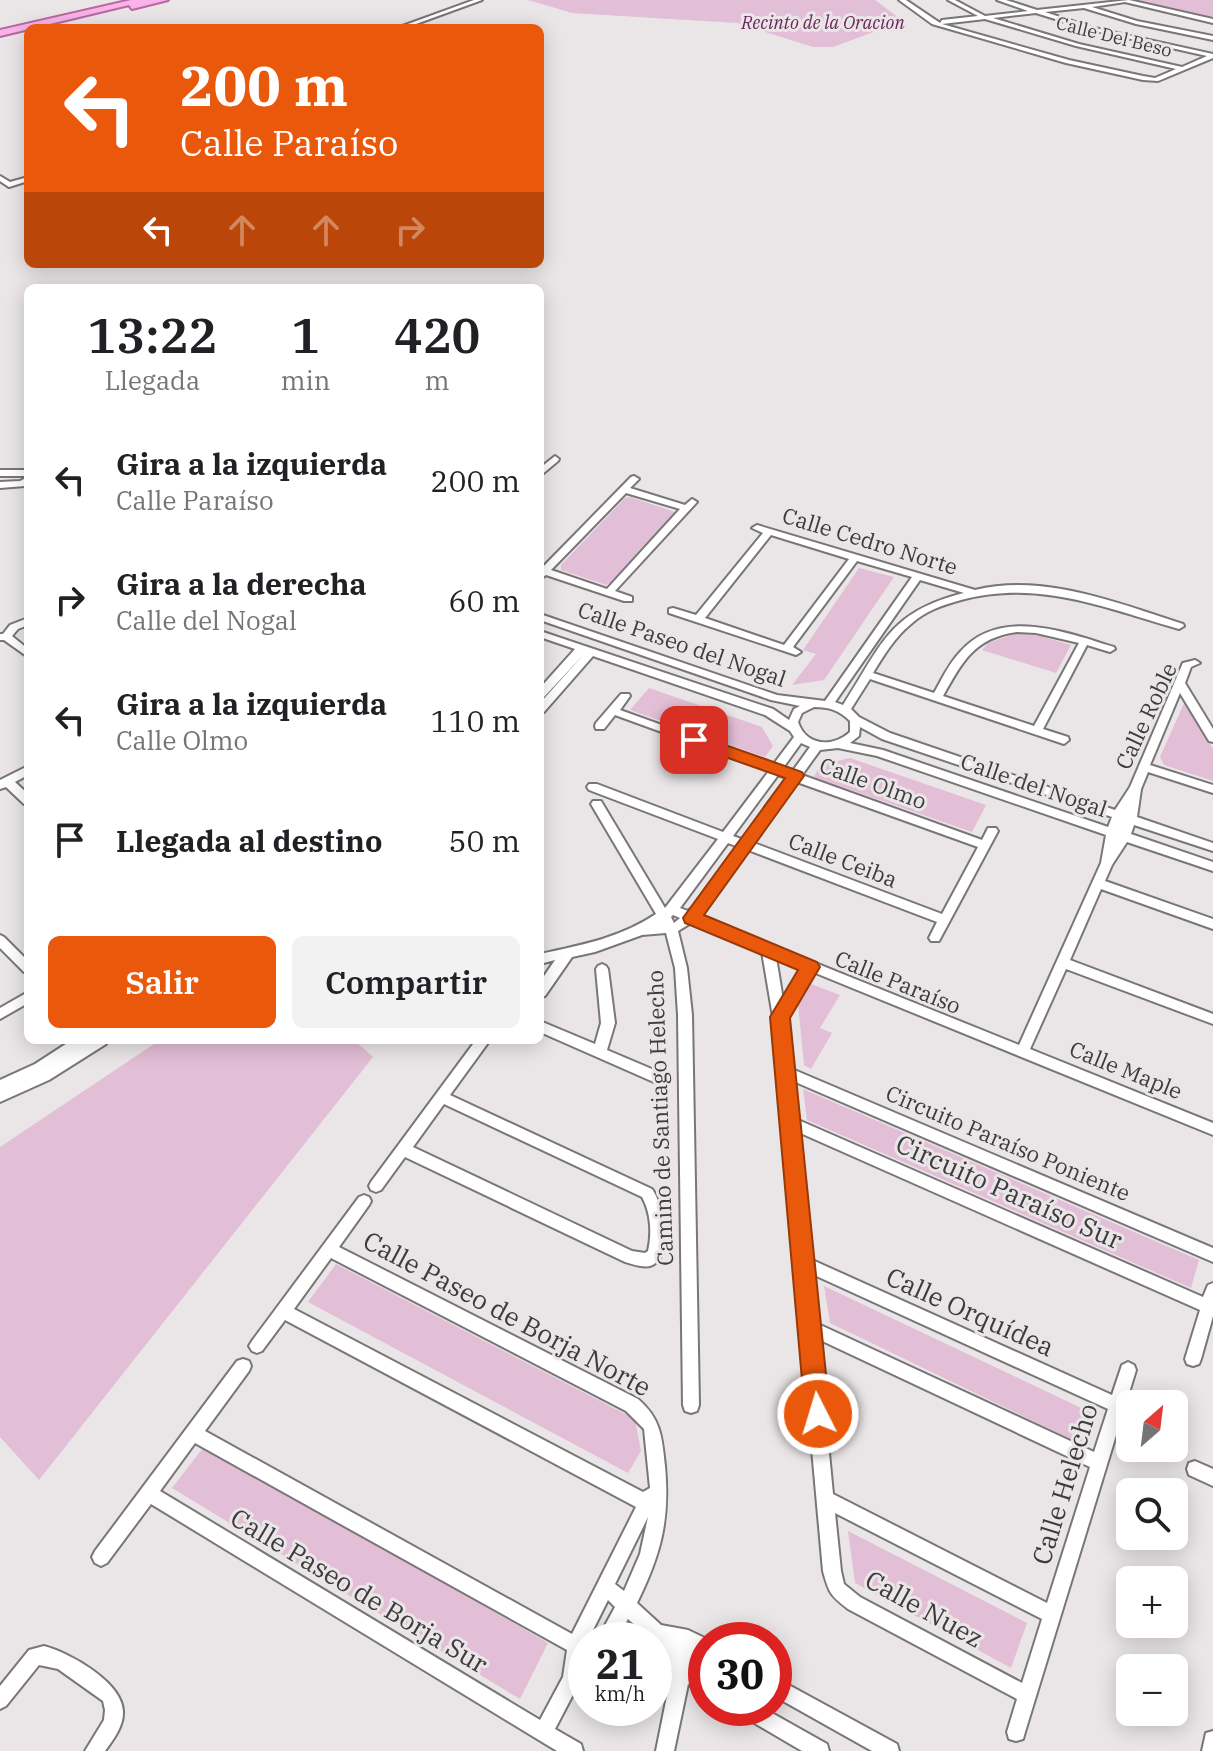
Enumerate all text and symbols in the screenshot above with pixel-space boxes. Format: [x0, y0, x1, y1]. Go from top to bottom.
park label: Recinto de la Oracion [740, 11, 905, 34]
street label: Calle Del Beso [1054, 11, 1174, 62]
text: 200 m [180, 49, 348, 121]
icon: left [48, 56, 152, 160]
text: Calle Paraíso [180, 119, 398, 166]
icon: left [136, 208, 180, 252]
icon: ahead [220, 208, 264, 252]
icon: ahead [304, 208, 348, 252]
icon: right [388, 208, 432, 252]
text: 13:22 [88, 304, 217, 366]
text: 1 [291, 304, 320, 366]
text: 420 [394, 304, 480, 366]
text: Llegada [105, 363, 200, 397]
text: min [281, 363, 330, 397]
text: m [425, 363, 450, 397]
text: Gira a la izquierda [116, 444, 387, 483]
icon: left [48, 458, 92, 502]
text: 200 m [430, 461, 520, 500]
text: Calle Paraíso [116, 483, 274, 517]
street label: Calle Cedro Norte [779, 500, 961, 581]
text: Gira a la derecha [116, 564, 367, 603]
icon: right [48, 578, 92, 622]
text: 60 m [448, 581, 520, 620]
street label: Calle Paseo del Nogal [574, 594, 790, 693]
text: Calle del Nogal [116, 603, 297, 637]
street label: Calle Roble [1108, 658, 1183, 774]
text: Gira a la izquierda [116, 684, 387, 723]
icon: left [48, 698, 92, 742]
text: 110 m [430, 701, 520, 740]
pin [660, 706, 728, 774]
icon: arrive [672, 718, 716, 762]
text: Calle Olmo [116, 723, 248, 757]
street label: Calle del Nogal [957, 746, 1111, 823]
street label: Calle Olmo [816, 750, 931, 815]
icon: arrive [48, 818, 92, 862]
text: Llegada al destino [116, 821, 382, 860]
text: 50 m [448, 821, 520, 860]
street label: Calle Ceiba [785, 826, 902, 894]
button: Salir [48, 936, 276, 1028]
button: Compartir [292, 936, 520, 1028]
street label: Calle Paraíso [831, 943, 965, 1020]
street label: Camino de Santiago Helecho [640, 970, 679, 1266]
street label: Calle Maple [1065, 1034, 1187, 1105]
street label: Circuito Paraíso Poniente [882, 1078, 1135, 1207]
street label: Circuito Paraíso Sur [891, 1126, 1128, 1257]
street label: Calle Paseo de Borja Norte [358, 1223, 657, 1403]
street label: Calle Orquídea [881, 1259, 1060, 1363]
position arrow [776, 1372, 860, 1456]
north arrow [1116, 1390, 1188, 1462]
map controls [1116, 1390, 1188, 1726]
street label: Calle Helecho [1023, 1399, 1105, 1568]
button: search [1116, 1478, 1188, 1550]
street label: Calle Paseo de Borja Sur [225, 1500, 495, 1681]
street label: Calle Nuez [860, 1562, 989, 1654]
button: + [1116, 1566, 1188, 1638]
speed limit sign: 30 [688, 1622, 792, 1726]
text: 21 [596, 1638, 644, 1690]
button: − [1116, 1654, 1188, 1726]
text: km/h [595, 1680, 645, 1707]

